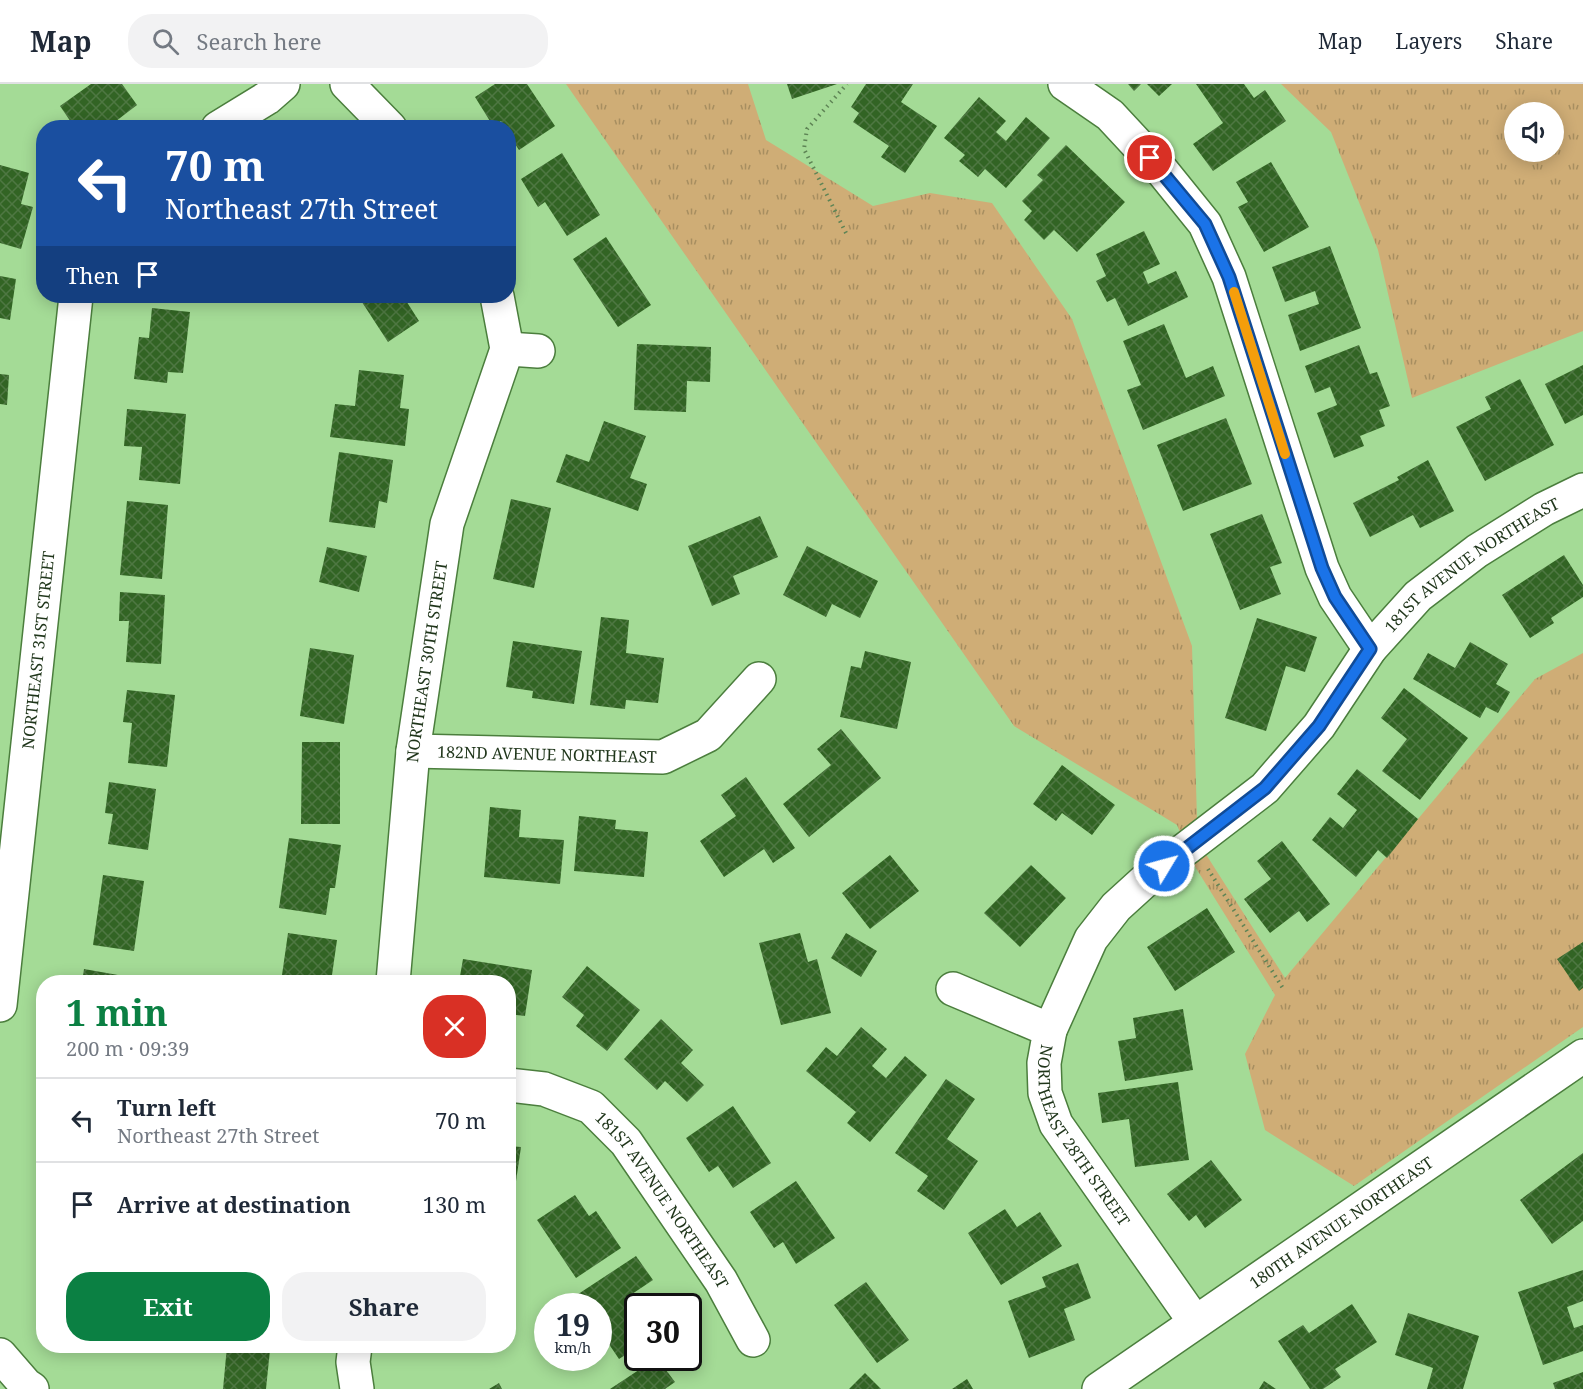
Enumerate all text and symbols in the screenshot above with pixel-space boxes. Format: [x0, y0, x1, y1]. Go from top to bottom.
search box [128, 14, 548, 68]
text: Map [30, 22, 92, 60]
icon: search [149, 25, 182, 58]
text: Search here [197, 26, 321, 56]
text: Map [1318, 27, 1362, 55]
text: Layers [1395, 27, 1462, 55]
text: Share [1495, 27, 1553, 55]
map controls [1504, 102, 1564, 162]
button: sound [1504, 102, 1564, 162]
pin [1124, 132, 1175, 183]
text: 70 m [165, 136, 265, 193]
icon: arrive [1133, 141, 1166, 174]
icon: left [66, 144, 144, 222]
text: Northeast 27th Street [165, 190, 438, 227]
icon: arrive [131, 258, 164, 291]
text: Then [66, 260, 119, 290]
street label: 181ST AVENUE NORTHEAST [1379, 492, 1563, 637]
street label: NORTHEAST 31ST STREET [16, 550, 60, 750]
street label: NORTHEAST 30TH STREET [401, 559, 452, 764]
street label: 182ND AVENUE NORTHEAST [437, 741, 657, 768]
position arrow [1132, 834, 1196, 898]
text: 1 min [66, 988, 168, 1037]
button: close [423, 995, 486, 1058]
text: 200 m · 09:39 [66, 1035, 189, 1062]
street label: NORTHEAST 28TH STREET [1032, 1043, 1135, 1230]
text: Turn left [117, 1092, 216, 1122]
icon: left [66, 1104, 99, 1137]
text: 70 m [435, 1105, 486, 1135]
street label: 181ST AVENUE NORTHEAST [591, 1107, 734, 1292]
text: Northeast 27th Street [117, 1122, 319, 1149]
street label: 180TH AVENUE NORTHEAST [1245, 1151, 1438, 1293]
icon: arrive [66, 1188, 99, 1221]
text: Arrive at destination [117, 1189, 351, 1219]
text: 130 m [423, 1189, 486, 1219]
button: Exit [66, 1272, 270, 1341]
button: Share [282, 1272, 486, 1341]
speed limit sign: 30 [624, 1293, 702, 1371]
text: 19 [556, 1304, 590, 1345]
text: km/h [555, 1337, 591, 1357]

